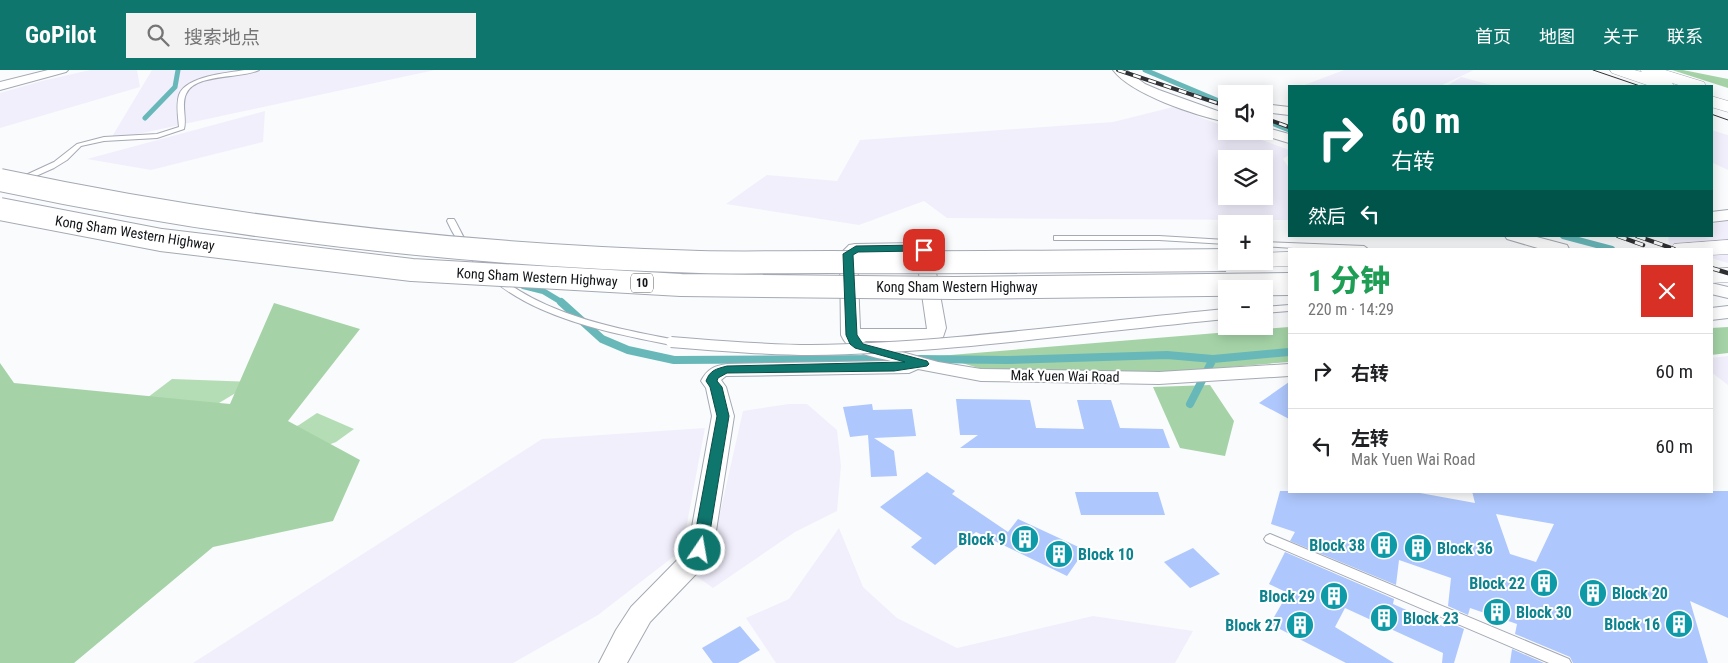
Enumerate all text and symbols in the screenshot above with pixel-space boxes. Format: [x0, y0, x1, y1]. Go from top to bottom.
search box [126, 13, 476, 58]
text: GoPilot [25, 21, 96, 49]
icon: search [144, 21, 172, 49]
text: 搜索地点 [184, 26, 260, 49]
text: 首页 [1475, 26, 1511, 47]
text: 地图 [1539, 26, 1575, 47]
text: 关于 [1603, 26, 1639, 47]
text: 联系 [1667, 26, 1703, 47]
map controls [1218, 85, 1273, 335]
button: sound [1218, 85, 1273, 140]
text: 60 m [1391, 101, 1460, 142]
icon: right [1308, 105, 1373, 170]
text: 右转 [1391, 149, 1435, 174]
button: layers [1218, 150, 1273, 205]
icon: left [1356, 200, 1384, 228]
text: 然后 [1308, 205, 1346, 228]
street label: Kong Sham Western Highway [54, 212, 216, 254]
button: + [1218, 215, 1273, 270]
pin [903, 229, 945, 271]
icon: arrive [910, 236, 938, 264]
text: 1 分钟 [1308, 263, 1390, 298]
street label: Kong Sham Western Highway [456, 265, 618, 289]
button: close [1641, 265, 1693, 317]
road number: 10 [631, 274, 653, 292]
street label: Kong Sham Western Highway [876, 279, 1038, 295]
button: − [1218, 280, 1273, 335]
text: 220 m · 14:29 [1308, 300, 1394, 319]
icon: right [1308, 357, 1336, 385]
text: 60 m [1656, 360, 1693, 383]
text: 右转 [1351, 362, 1389, 385]
street label: Mak Yuen Wai Road [1010, 367, 1120, 385]
text: 左转 [1351, 427, 1389, 450]
icon: left [1308, 432, 1336, 460]
text: 60 m [1656, 435, 1693, 458]
text: Mak Yuen Wai Road [1351, 450, 1475, 469]
position arrow [673, 523, 725, 575]
building icon: Block 9 [1010, 524, 1040, 554]
place label: Block 9 [958, 530, 1006, 549]
building icon: Block 38 [1369, 530, 1399, 560]
building icon: Block 36 [1403, 533, 1433, 563]
place label: Block 38 [1309, 536, 1365, 555]
building icon: Block 10 [1044, 539, 1074, 569]
place label: Block 36 [1437, 539, 1493, 558]
place label: Block 10 [1078, 545, 1134, 564]
building icon: Block 22 [1529, 568, 1559, 598]
place label: Block 22 [1469, 574, 1525, 593]
building icon: Block 20 [1578, 578, 1608, 608]
building icon: Block 29 [1319, 581, 1349, 611]
place label: Block 20 [1612, 584, 1668, 603]
place label: Block 29 [1259, 587, 1315, 606]
building icon: Block 30 [1482, 597, 1512, 627]
building icon: Block 23 [1369, 603, 1399, 633]
place label: Block 30 [1516, 603, 1572, 622]
place label: Block 23 [1403, 609, 1459, 628]
building icon: Block 16 [1664, 609, 1694, 639]
building icon: Block 27 [1285, 610, 1315, 640]
place label: Block 16 [1604, 615, 1660, 634]
place label: Block 27 [1225, 616, 1281, 635]

